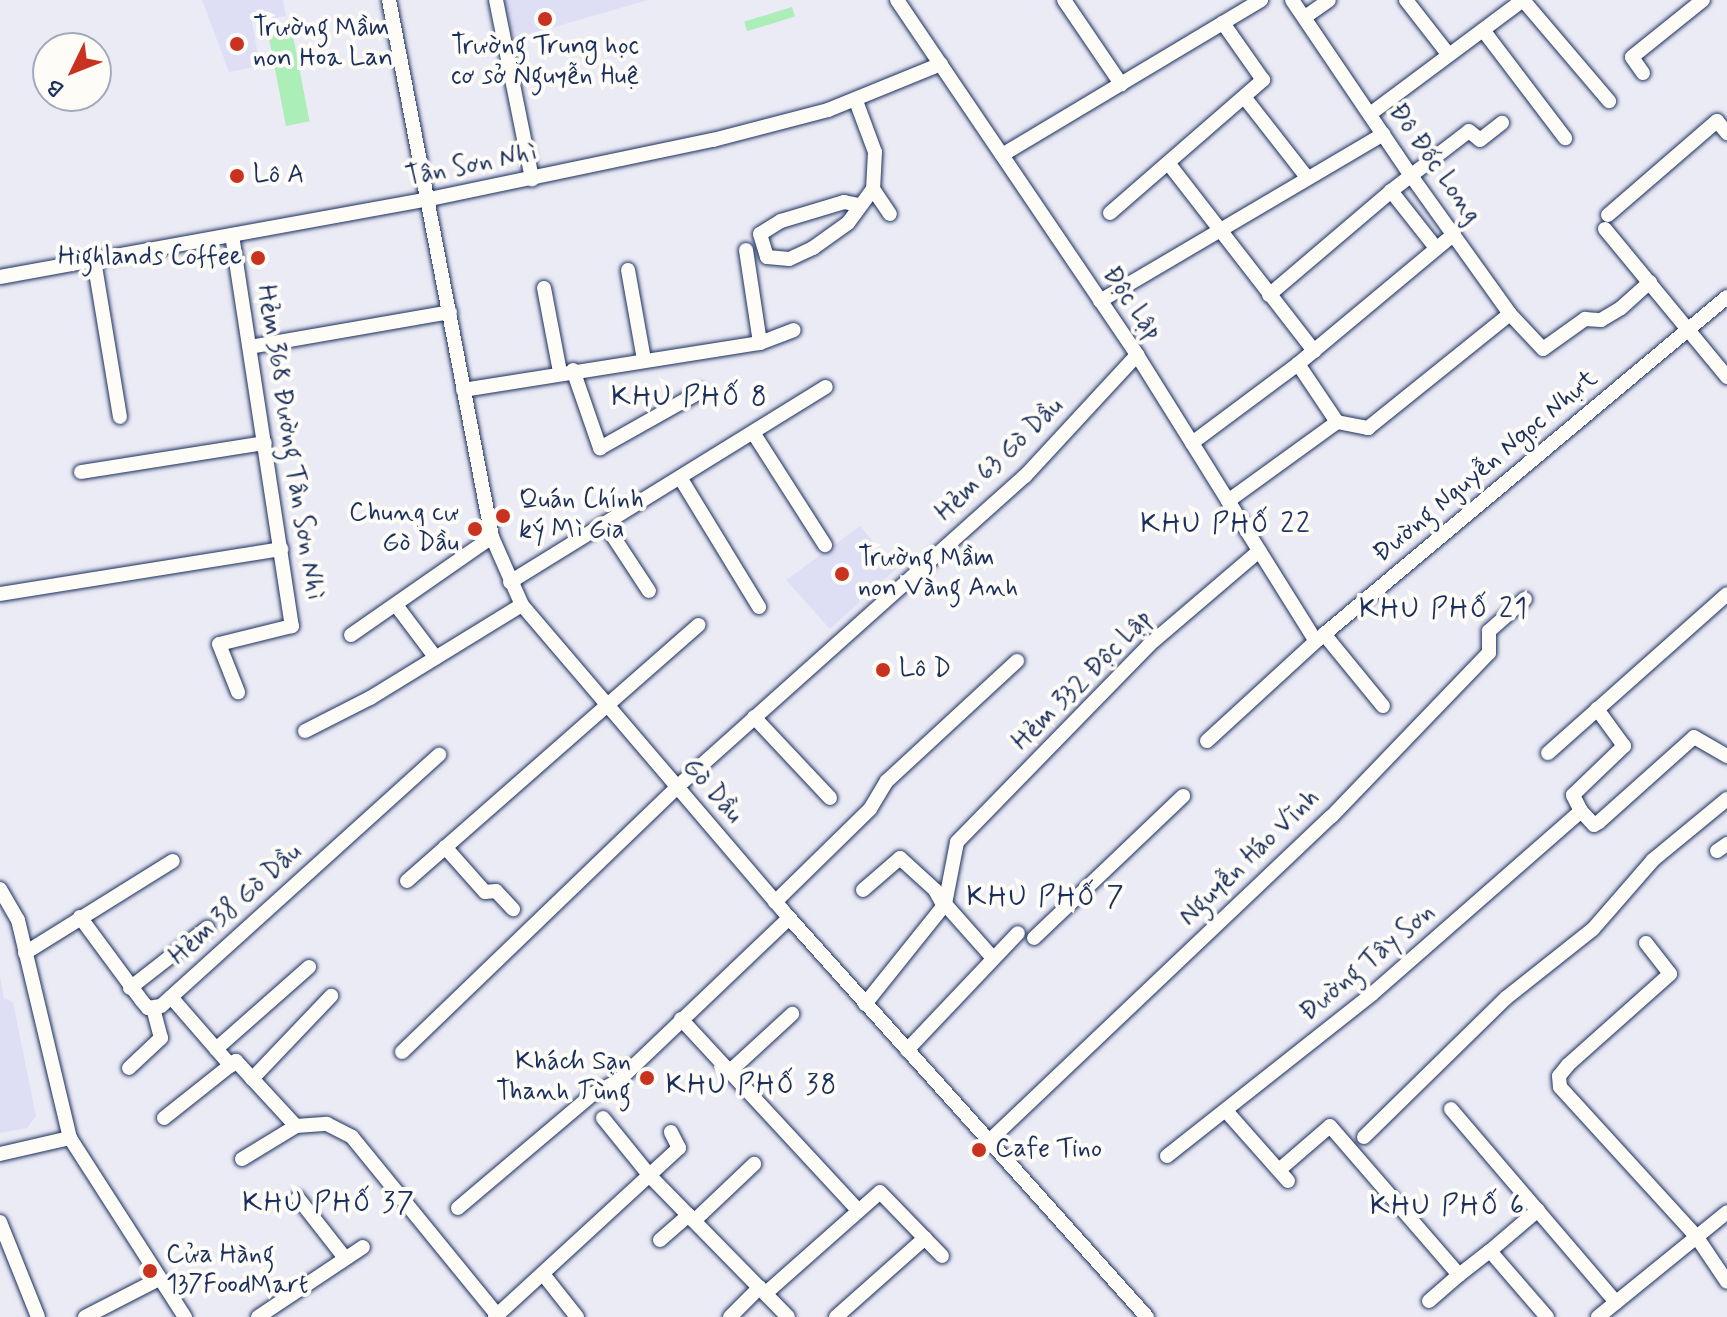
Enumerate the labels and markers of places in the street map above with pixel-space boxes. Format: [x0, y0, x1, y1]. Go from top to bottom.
marker: Trường Trung học cơ sở Nguyễn Huệ [536, 10, 554, 28]
place label: Trường Mầm non Hoa Lan [253, 13, 391, 74]
place label: Trường Trung học cơ sở Nguyễn Huệ [450, 31, 640, 92]
marker: Trường Mầm non Hoa Lan [228, 35, 246, 53]
place label: Lô A [253, 160, 304, 192]
marker: Lô A [228, 167, 246, 185]
place label: Highlands Coffee [55, 242, 242, 274]
marker: Highlands Coffee [249, 249, 267, 267]
place label: Quán Chính ký Mì Gia [519, 485, 648, 546]
place label: Chung cư Gò Dầu [350, 498, 459, 560]
marker: Quán Chính ký Mì Gia [494, 507, 512, 525]
marker: Chung cư Gò Dầu [466, 520, 484, 538]
place label: Trường Mầm non Vàng Anh [858, 543, 1009, 604]
marker: Trường Mầm non Vàng Anh [833, 565, 851, 583]
place label: Lô D [899, 654, 951, 686]
marker: Lô D [874, 661, 892, 679]
place label: Khách Sạn Thanh Tùng [499, 1047, 631, 1108]
marker: Khách Sạn Thanh Tùng [638, 1069, 656, 1087]
place label: Cafe Tino [995, 1134, 1099, 1166]
marker: Cafe Tino [970, 1141, 988, 1159]
place label: Cửa Hàng 137FoodMart [166, 1240, 309, 1302]
marker: Cửa Hàng 137FoodMart [141, 1262, 159, 1280]

